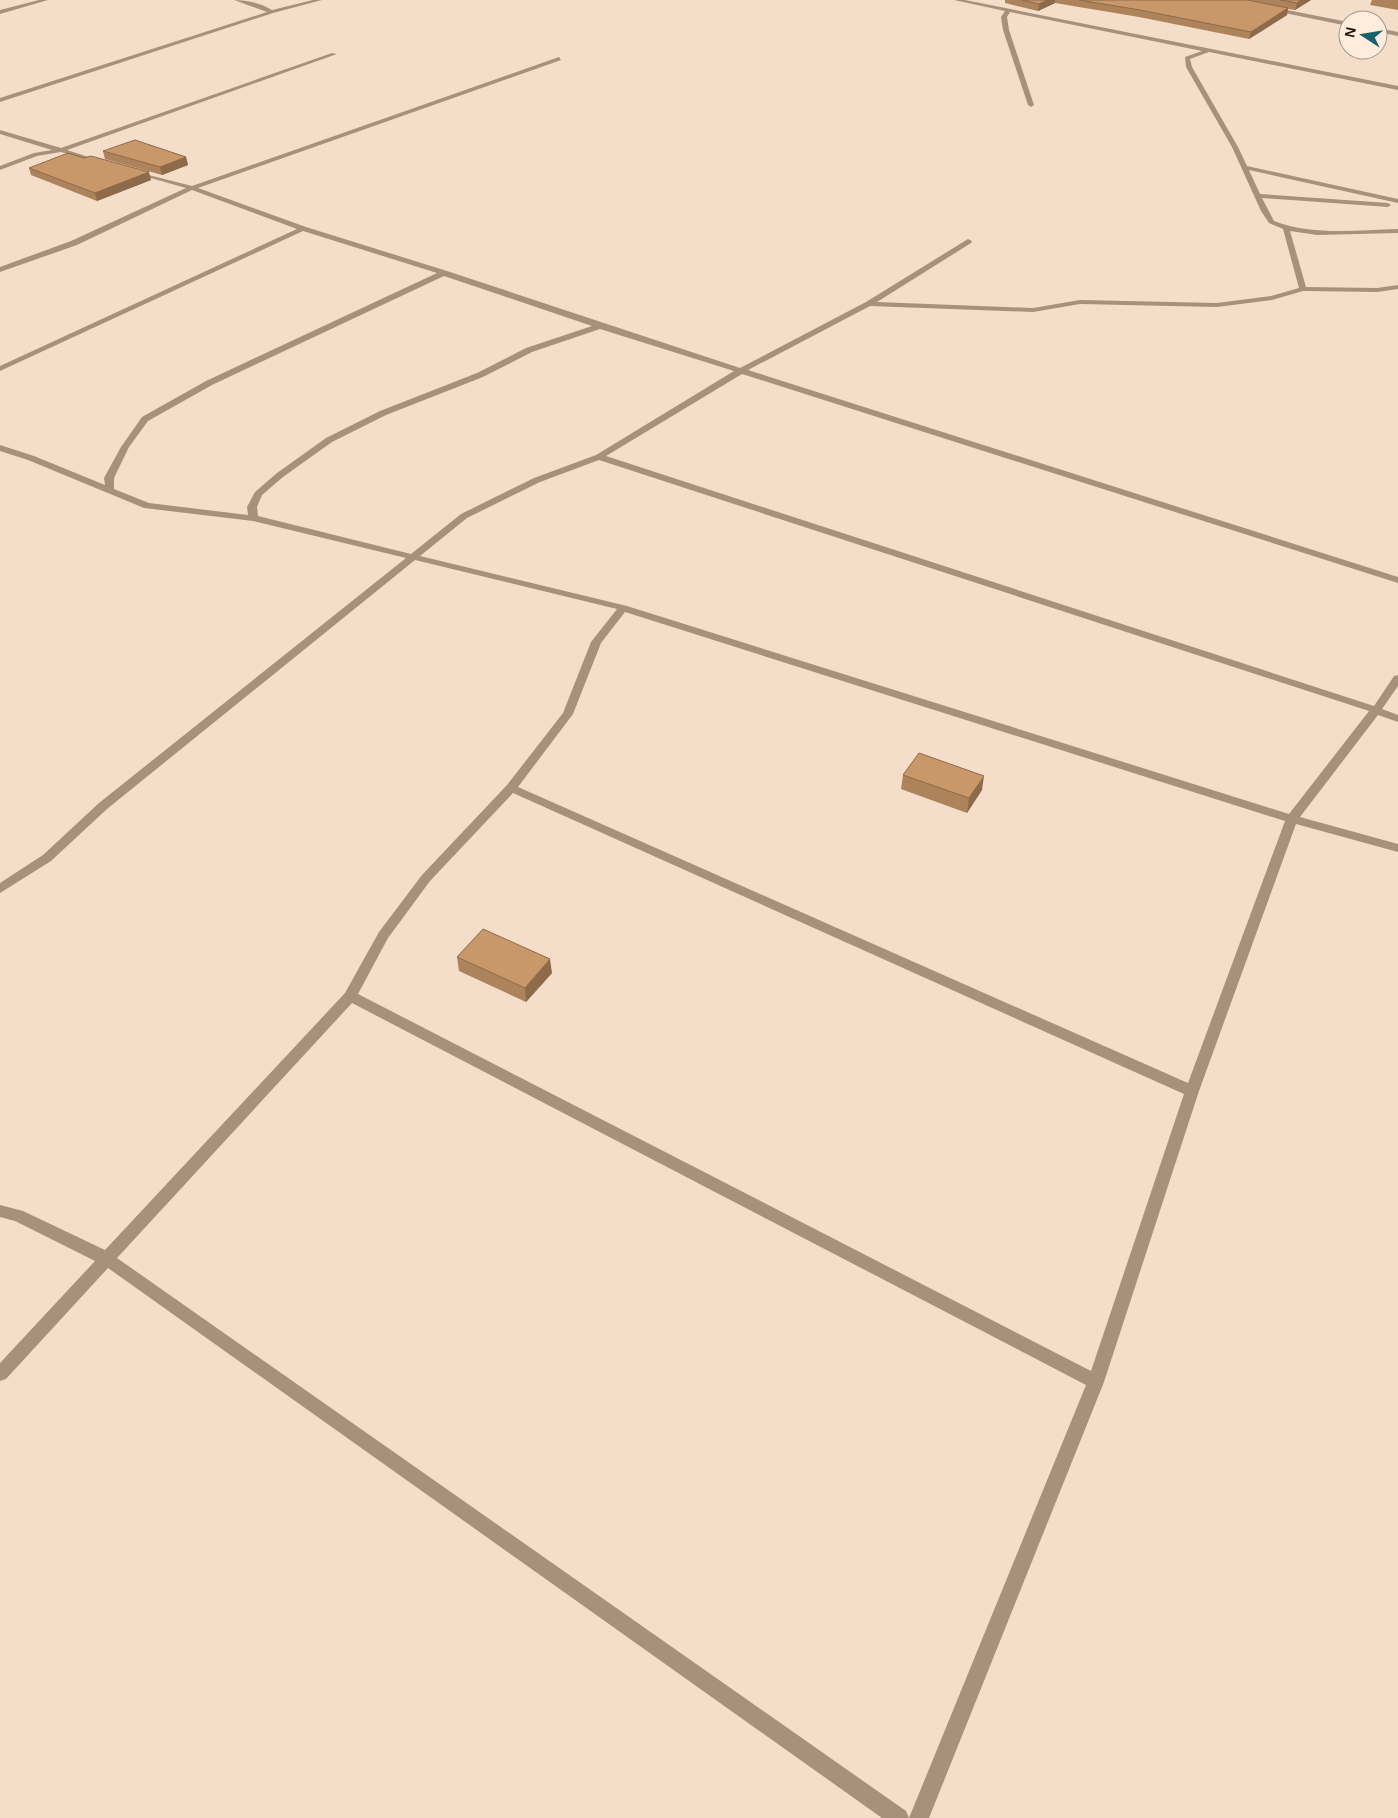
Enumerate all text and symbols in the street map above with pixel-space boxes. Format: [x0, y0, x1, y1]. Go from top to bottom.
north arrow [1338, 10, 1388, 60]
text: N [1341, 26, 1359, 39]

